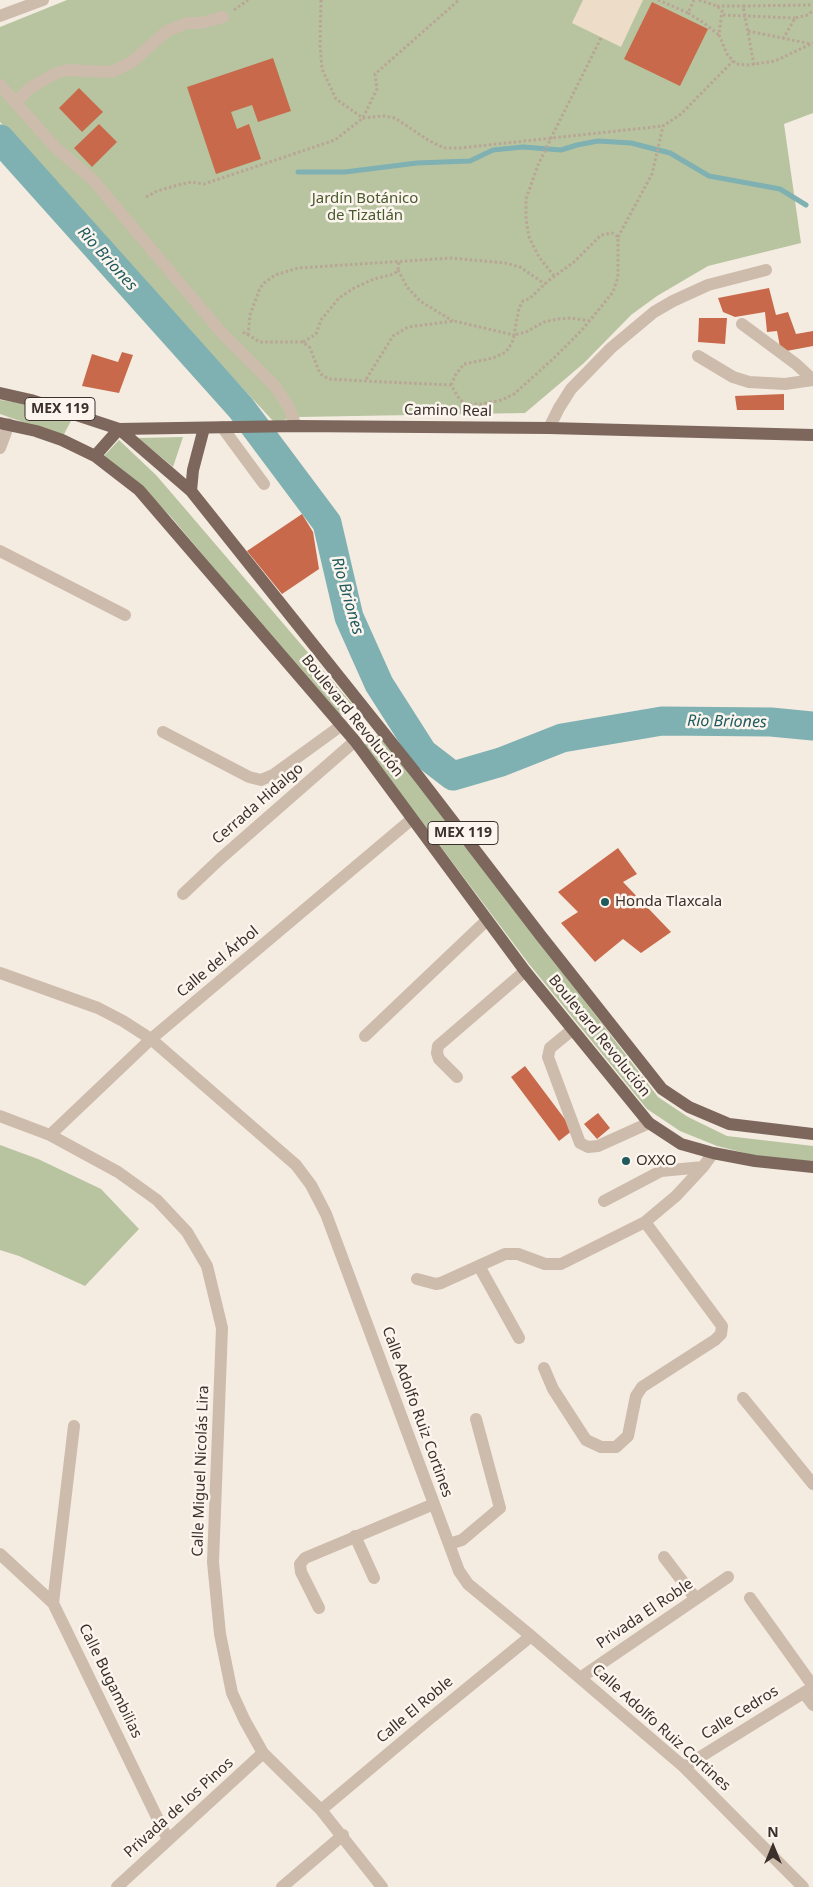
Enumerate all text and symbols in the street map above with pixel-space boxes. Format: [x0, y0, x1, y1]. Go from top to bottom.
park label: Jardín Botánico de Tizatlán [312, 190, 418, 225]
water label: Rio Briones [73, 223, 141, 295]
road number: MEX 119 [25, 398, 95, 420]
street label: Camino Real [404, 401, 492, 421]
water label: Rio Briones [327, 555, 367, 637]
street label: Boulevard Revolución [297, 651, 407, 781]
water label: Rio Briones [687, 712, 767, 732]
street label: Cerrada Hidalgo [209, 760, 307, 848]
road number: MEX 119 [428, 821, 498, 844]
place label: Honda Tlaxcala [615, 893, 722, 911]
marker: Honda Tlaxcala [599, 896, 611, 908]
street label: Calle del Árbol [173, 923, 263, 1001]
street label: Boulevard Revolución [544, 971, 654, 1101]
place label: OXXO [636, 1152, 676, 1170]
marker: OXXO [620, 1155, 632, 1167]
street label: Calle Adolfo Ruiz Cortines [378, 1324, 456, 1500]
street label: Calle Miguel Nicolás Lira [189, 1385, 213, 1557]
street label: Privada El Roble [593, 1575, 697, 1653]
street label: Calle Bugambilias [74, 1621, 146, 1741]
street label: Calle Adolfo Ruiz Cortines [588, 1661, 734, 1795]
street label: Calle El Roble [373, 1673, 457, 1747]
street label: Calle Cedros [698, 1682, 782, 1744]
street label: Privada de los Pinos [121, 1754, 237, 1862]
north arrow [748, 1822, 798, 1872]
text: N [767, 1822, 779, 1841]

